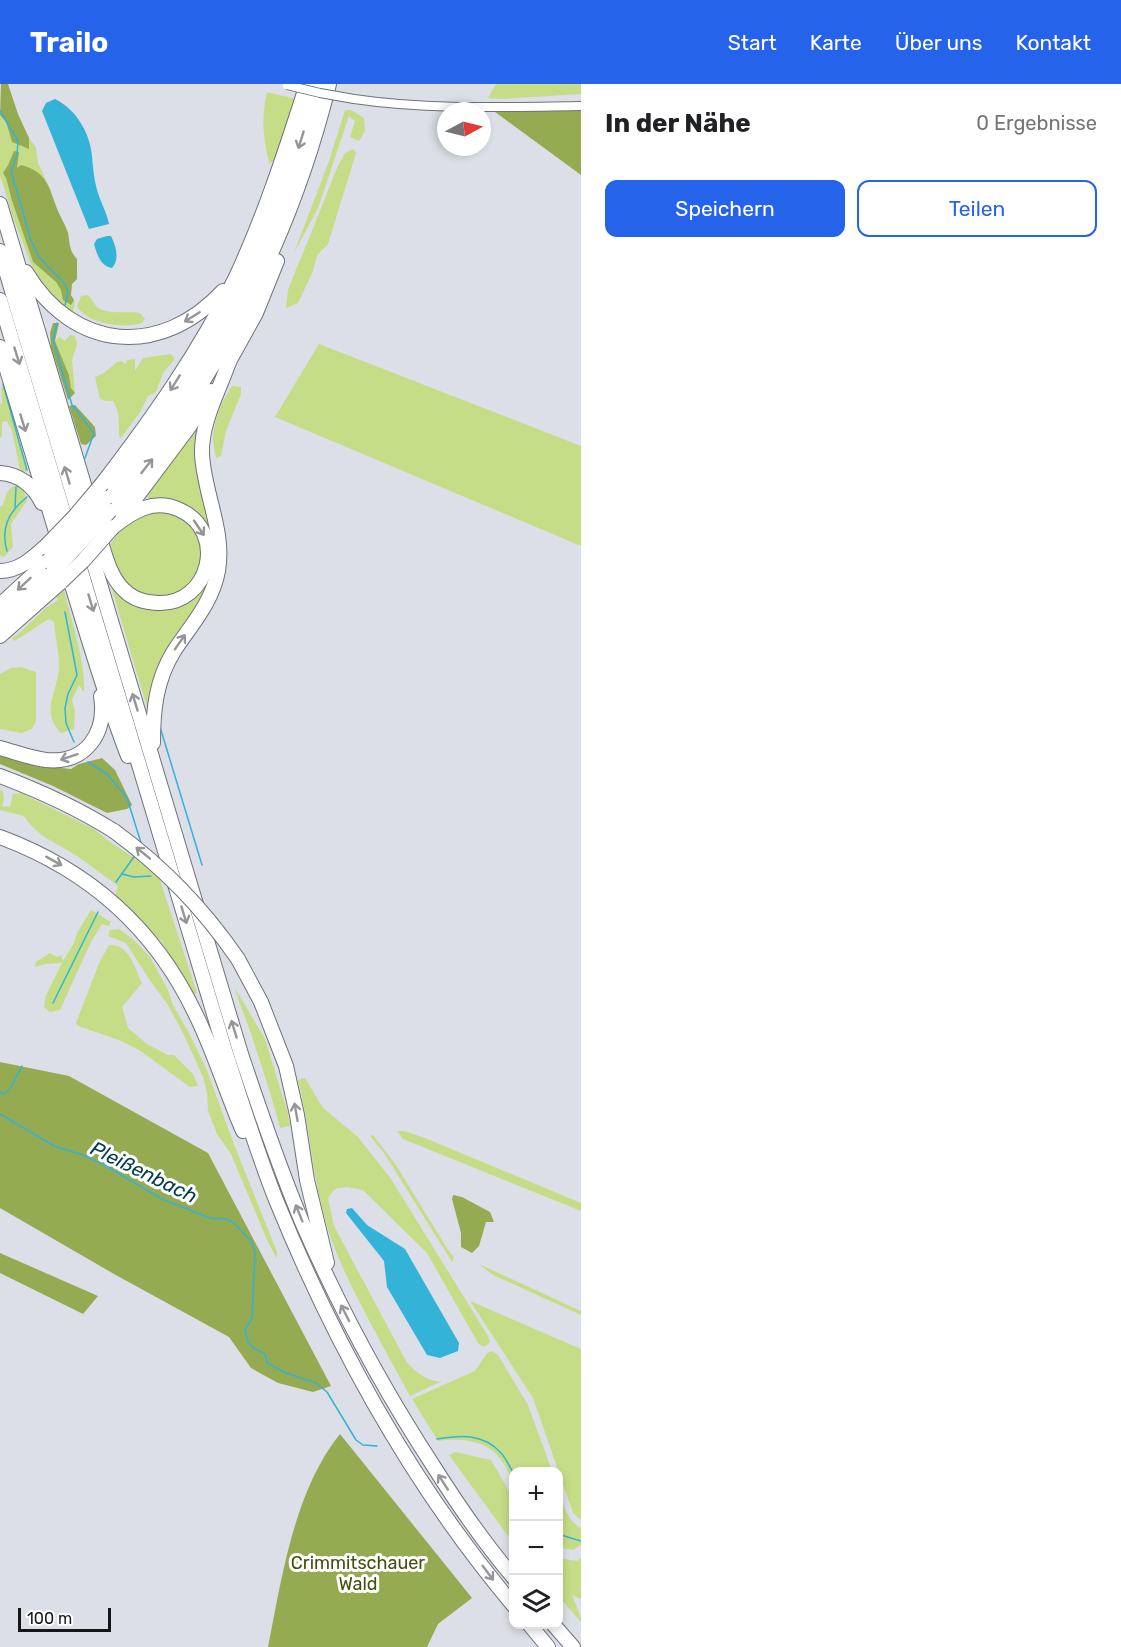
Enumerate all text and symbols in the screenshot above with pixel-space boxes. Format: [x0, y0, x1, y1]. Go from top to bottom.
text: Trailo [30, 26, 108, 59]
text: Start [728, 30, 777, 55]
text: Karte [810, 30, 862, 55]
text: Über uns [895, 30, 983, 55]
text: Kontakt [1016, 30, 1091, 55]
north arrow [437, 102, 491, 156]
text: In der Nähe [605, 108, 751, 139]
text: 0 Ergebnisse [976, 111, 1097, 135]
one-way arrow [295, 130, 306, 149]
button: Speichern [605, 180, 845, 237]
button: Teilen [857, 180, 1097, 237]
one-way arrow [184, 312, 201, 324]
one-way arrow [12, 346, 23, 365]
one-way arrow [168, 375, 181, 392]
one-way arrow [18, 413, 29, 432]
one-way arrow [140, 458, 153, 474]
one-way arrow [61, 465, 72, 484]
one-way arrow [193, 519, 205, 535]
one-way arrow [17, 576, 32, 591]
one-way arrow [86, 593, 97, 612]
one-way arrow [174, 635, 186, 651]
one-way arrow [129, 692, 140, 711]
one-way arrow [60, 752, 79, 763]
one-way arrow [136, 846, 151, 860]
one-way arrow [44, 856, 62, 867]
one-way arrow [179, 905, 190, 924]
one-way arrow [228, 1020, 239, 1039]
one-way arrow [290, 1103, 301, 1123]
water label: Pleißenbach [87, 1136, 201, 1208]
one-way arrow [293, 1204, 304, 1223]
one-way arrow [339, 1305, 350, 1323]
map controls [509, 1467, 563, 1629]
button: + [509, 1467, 563, 1521]
one-way arrow [437, 1473, 450, 1490]
button: − [509, 1521, 563, 1575]
park label: Crimmitschauer Wald [291, 1552, 425, 1595]
one-way arrow [482, 1565, 494, 1581]
button: layers [509, 1575, 563, 1629]
scale bar [18, 1605, 111, 1632]
text: 100 m [27, 1609, 72, 1628]

